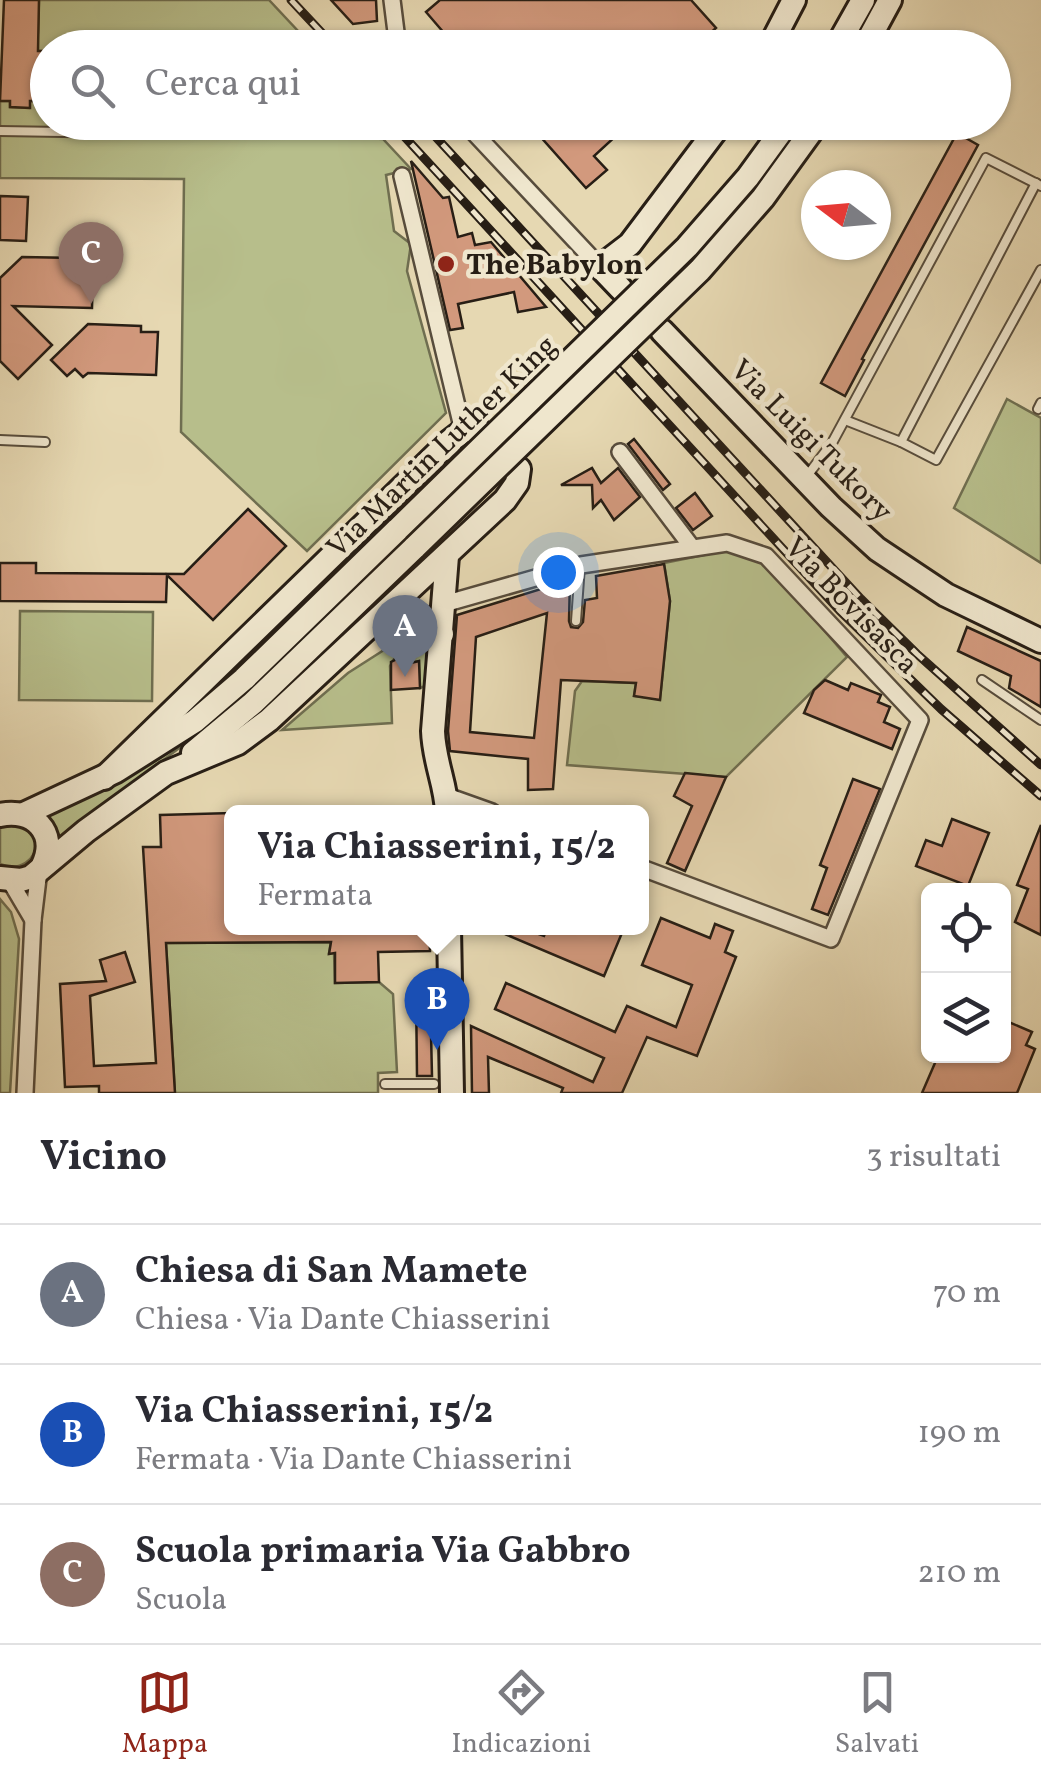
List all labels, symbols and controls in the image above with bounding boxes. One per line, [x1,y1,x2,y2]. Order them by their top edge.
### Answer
search box [30,30,1011,140]
icon: search [65,58,120,113]
text: Cerca qui [145,59,301,112]
north arrow [801,170,891,260]
pin: C [58,222,124,304]
place label: The Babylon [466,245,643,287]
marker: The Babylon [435,253,457,275]
street label: Via Martin Luther King [318,326,567,569]
street label: Via Luigi Tukory [720,351,901,532]
street label: Via Bovisasca [774,528,927,685]
your location [533,547,584,598]
pin: A [372,594,438,677]
popup [224,805,649,935]
text: Via Chiasserini, 15/2 [257,822,616,875]
text: Fermata [257,875,373,919]
map controls [921,883,1011,1063]
button: locate [921,883,1011,973]
pin: B [404,968,470,1050]
button: layers [921,973,1011,1063]
text: Vicino [40,1129,167,1188]
text: 3 risultati [866,1136,1001,1180]
text: Chiesa di San Mamete [135,1246,528,1299]
text: A [61,1272,84,1316]
text: 70 m [933,1272,1001,1316]
text: Chiesa · Via Dante Chiasserini [135,1299,551,1343]
text: Via Chiasserini, 15/2 [135,1386,493,1439]
text: B [62,1412,83,1456]
text: 190 m [917,1412,1001,1456]
text: Fermata · Via Dante Chiasserini [135,1439,572,1483]
text: Scuola primaria Via Gabbro [135,1526,631,1579]
text: C [62,1552,83,1596]
text: 210 m [917,1552,1001,1596]
text: Scuola [135,1579,227,1623]
tab: Mappa [122,1665,208,1764]
tab: Indicazioni [451,1665,591,1764]
tab: Salvati [835,1665,919,1764]

